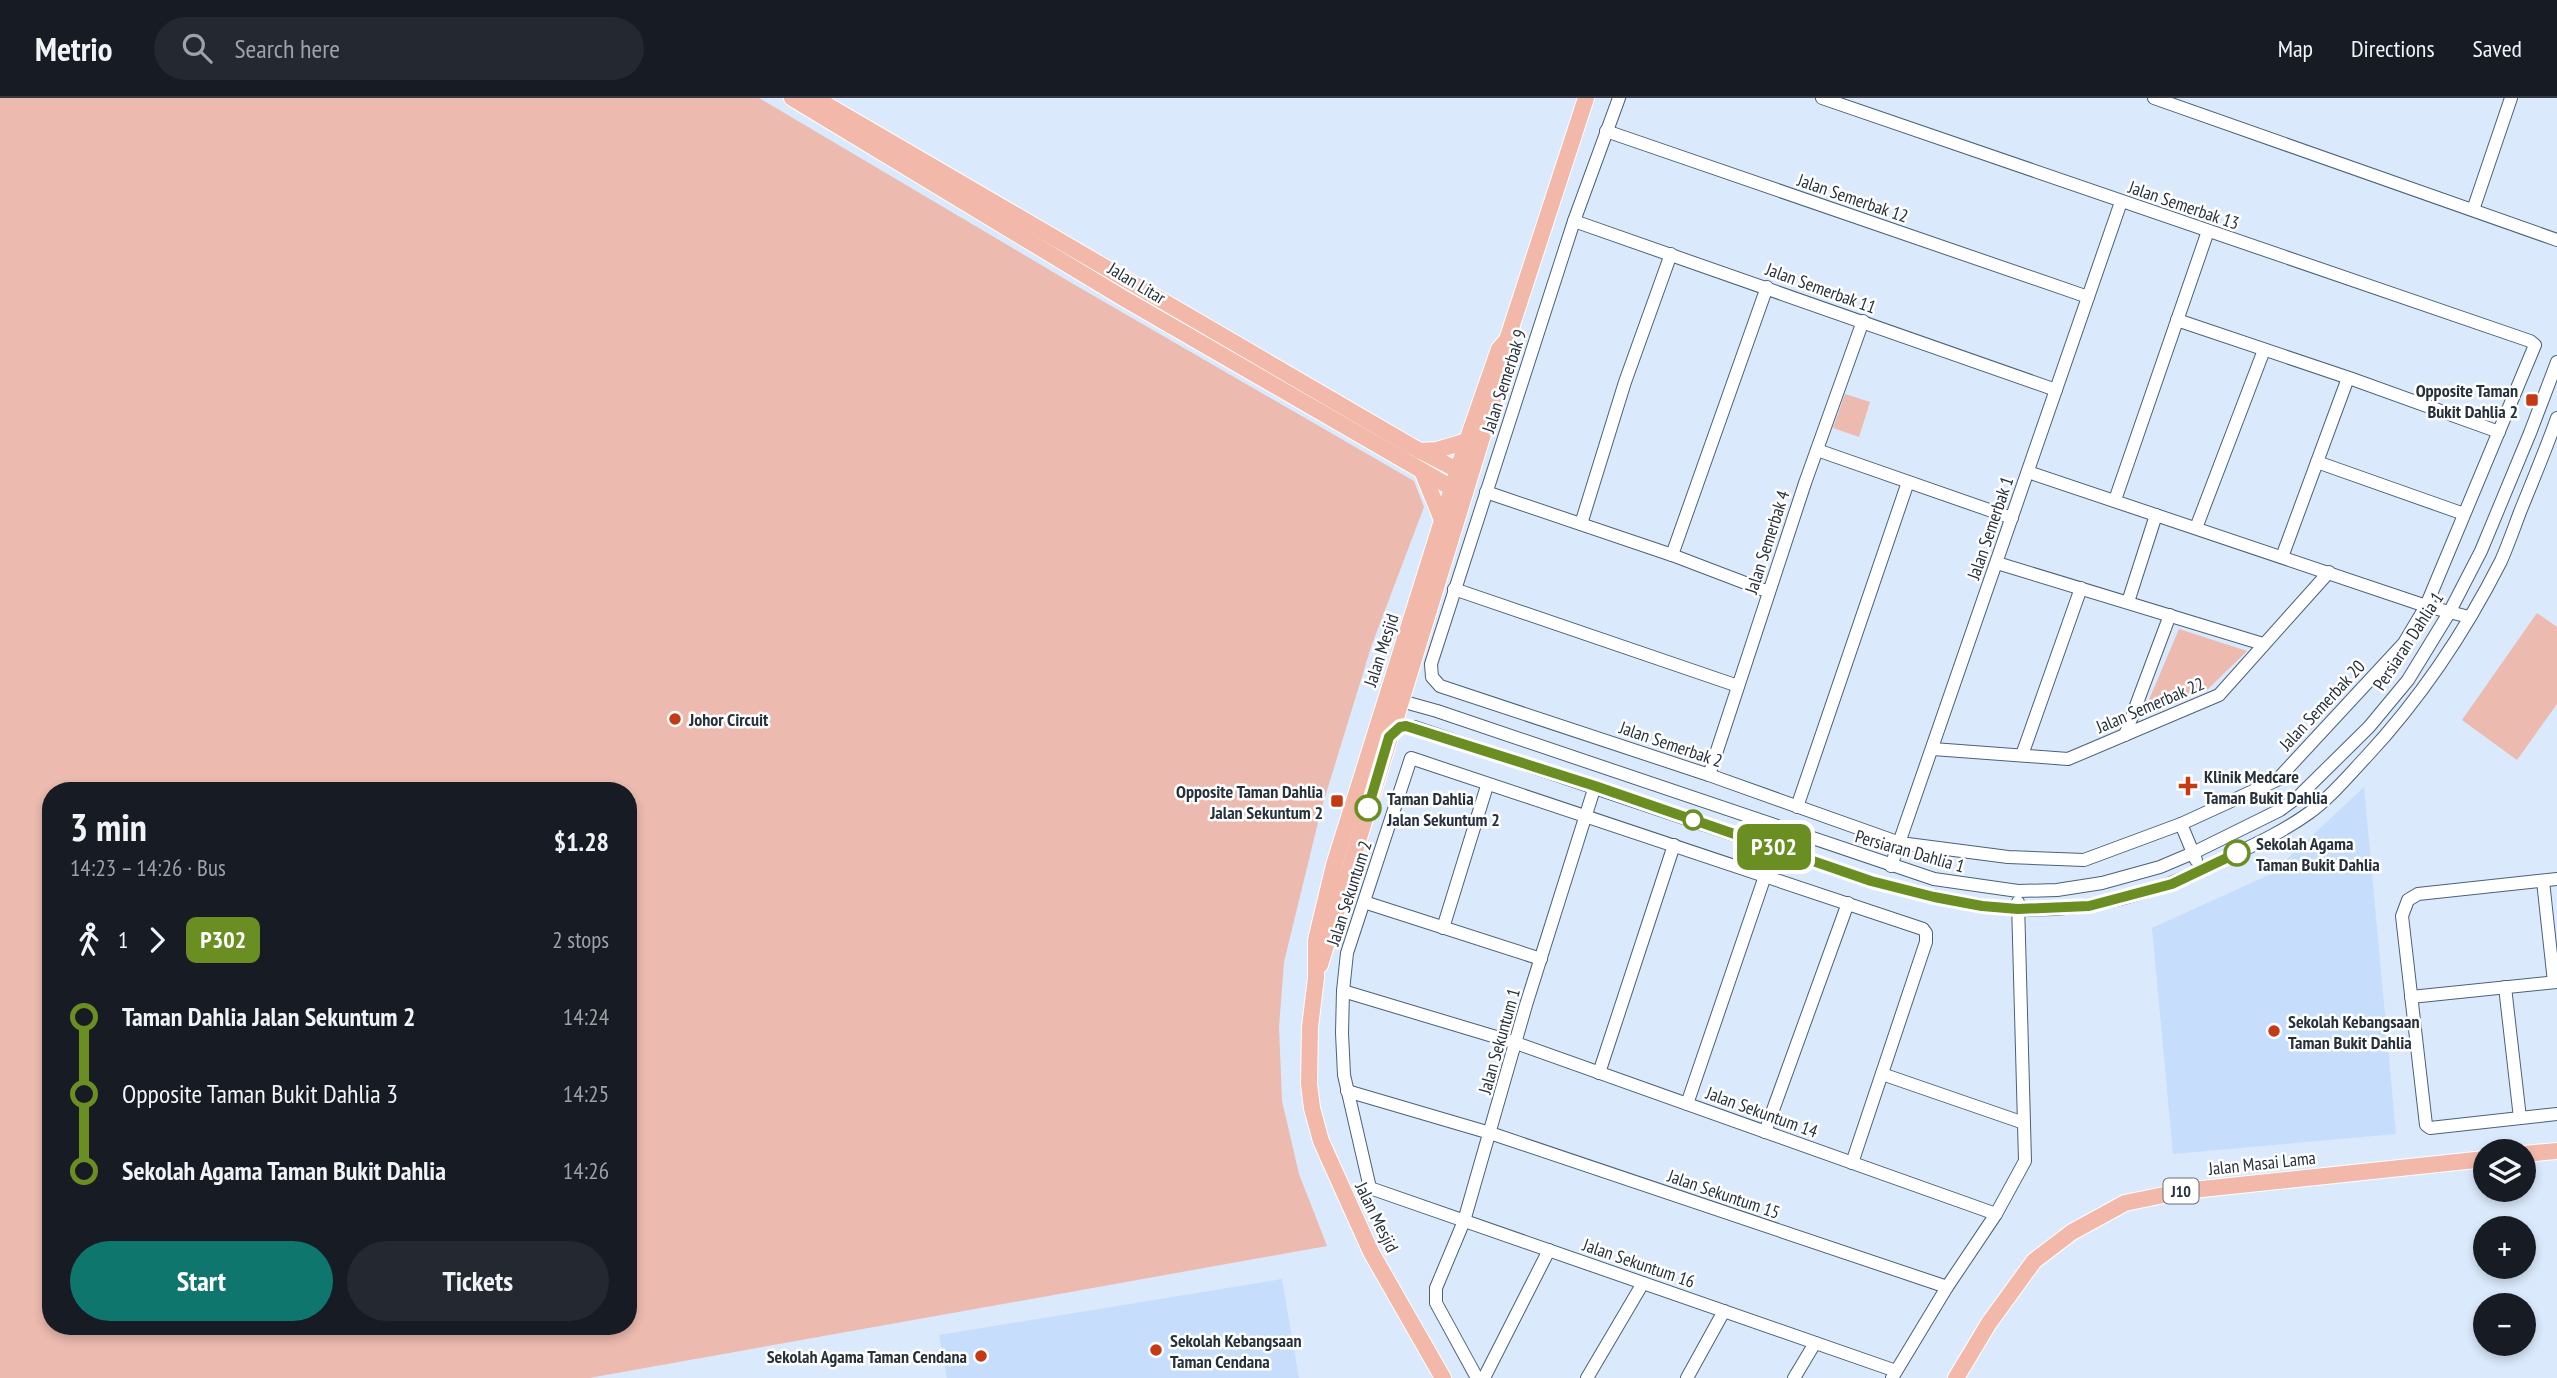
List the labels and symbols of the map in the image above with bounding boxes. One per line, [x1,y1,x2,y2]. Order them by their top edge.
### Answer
street label: Jalan Semerbak 12 [1794,168,1911,228]
street label: Jalan Semerbak 13 [2125,175,2242,235]
street label: Jalan Litar [1103,256,1170,309]
street label: Jalan Semerbak 11 [1762,257,1879,319]
street label: Jalan Semerbak 9 [1476,326,1532,437]
place label: Opposite Taman Bukit Dahlia 2 [2416,379,2518,423]
marker: Opposite Taman Bukit Dahlia 2 [2524,392,2540,408]
street label: Jalan Semerbak 1 [1961,474,2018,583]
street label: Jalan Semerbak 4 [1739,487,1795,598]
street label: Persiaran Dahlia 1 [2368,587,2448,695]
street label: Jalan Mesjid [1358,611,1404,690]
street label: Jalan Semerbak 20 [2274,655,2370,756]
street label: Jalan Semerbak 22 [2091,672,2208,739]
place label: Johor Circuit [688,708,769,731]
marker: Johor Circuit [667,711,683,727]
street label: Jalan Semerbak 2 [1616,715,1725,772]
place label: Klinik Medcare Taman Bukit Dahlia [2204,765,2328,809]
marker: Klinik Medcare Taman Bukit Dahlia [2178,776,2198,796]
place label: Opposite Taman Dahlia Jalan Sekuntum 2 [1176,780,1323,824]
place label: Taman Dahlia Jalan Sekuntum 2 [1386,787,1500,831]
marker: Opposite Taman Dahlia Jalan Sekuntum 2 [1329,793,1345,809]
marker: Taman Dahlia Jalan Sekuntum 2 [1355,795,1381,821]
unlabelled marker [1683,810,1703,830]
line badge: P302 [1725,824,1823,870]
street label: Persiaran Dahlia 1 [1853,824,1967,878]
place label: Sekolah Agama Taman Bukit Dahlia [2256,832,2380,876]
street label: Jalan Sekuntum 2 [1321,838,1377,949]
marker: Sekolah Agama Taman Bukit Dahlia [2224,840,2250,866]
street label: Jalan Sekuntum 1 [1473,985,1525,1097]
place label: Sekolah Kebangsaan Taman Bukit Dahlia [2288,1010,2419,1054]
marker: Sekolah Kebangsaan Taman Bukit Dahlia [2266,1023,2282,1039]
street label: Jalan Sekuntum 14 [1702,1081,1821,1143]
street label: Jalan Masai Lama [2206,1146,2317,1180]
street label: Jalan Sekuntum 15 [1664,1164,1783,1224]
street label: Jalan Mesjid [1350,1177,1404,1256]
road number: J10 [2164,1178,2198,1204]
street label: Jalan Sekuntum 16 [1579,1233,1698,1293]
place label: Sekolah Kebangsaan Taman Cendana [1170,1329,1301,1373]
marker: Sekolah Kebangsaan Taman Cendana [1148,1342,1164,1358]
place label: Sekolah Agama Taman Cendana [767,1345,967,1368]
marker: Sekolah Agama Taman Cendana [973,1348,989,1364]

